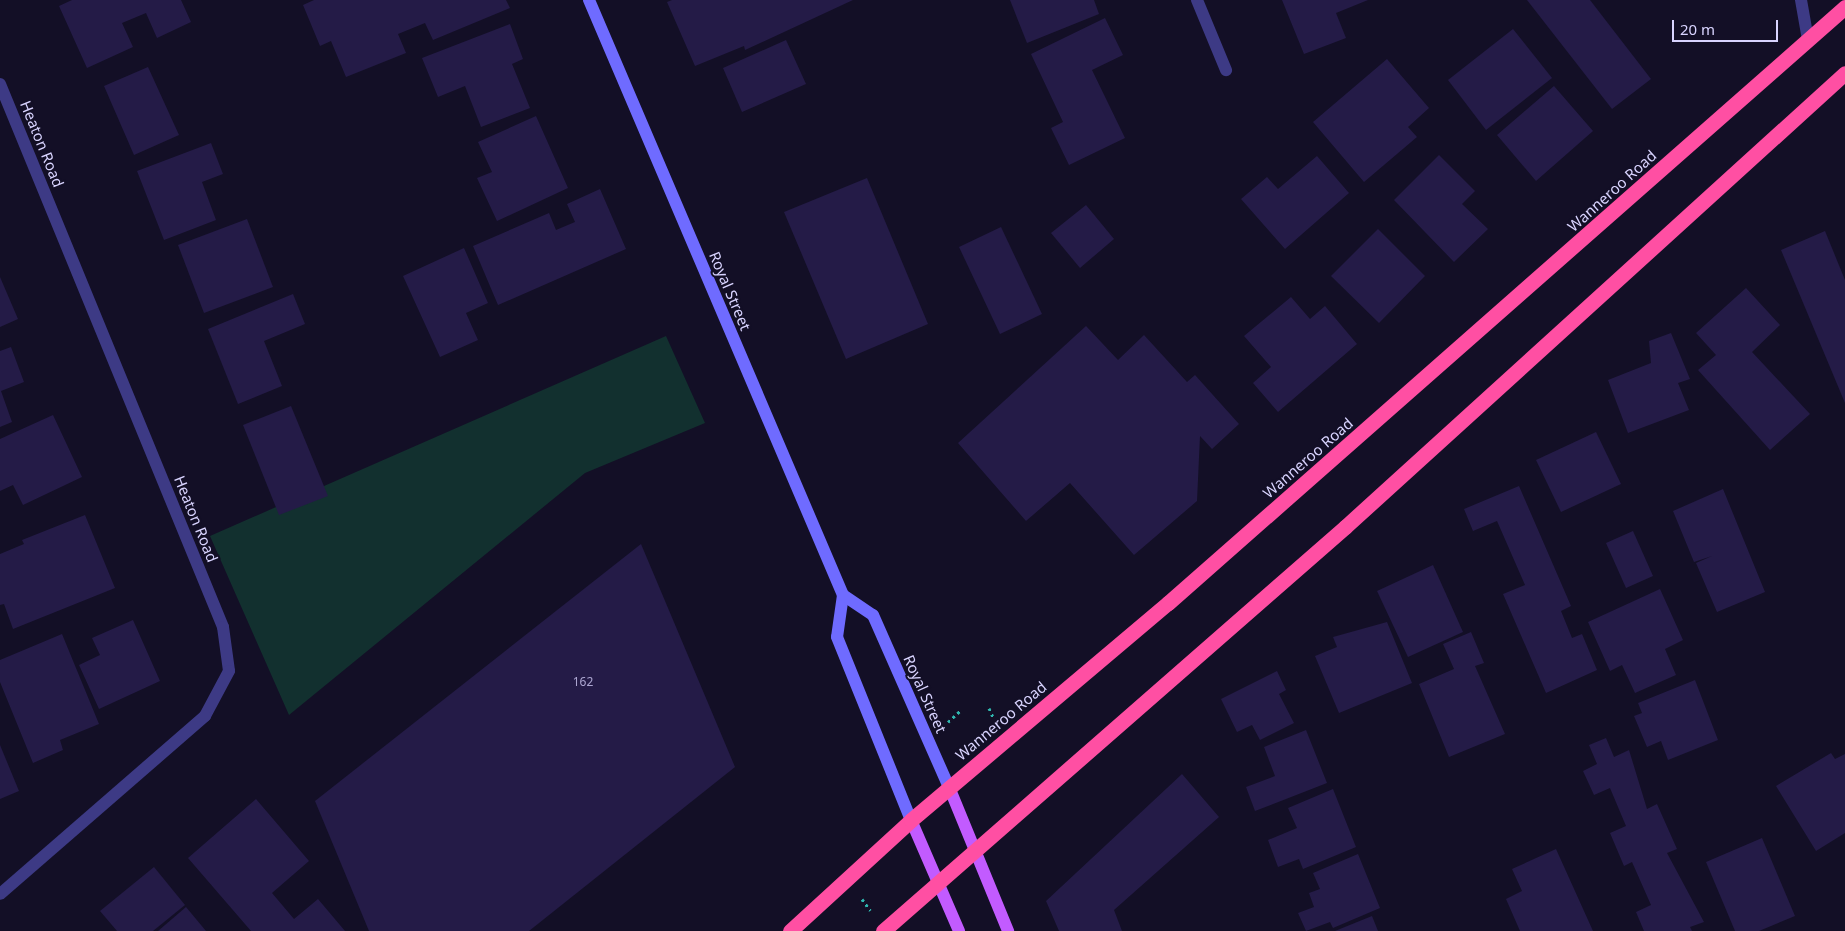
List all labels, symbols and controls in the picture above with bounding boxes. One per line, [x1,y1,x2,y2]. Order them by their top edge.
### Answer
scale bar [1675,10,1781,42]
text: 20 m [1680,19,1715,39]
street label: Heaton Road [16,98,68,190]
street label: Wanneroo Road [1564,146,1660,236]
street label: Royal Street [705,249,755,333]
street label: Wanneroo Road [1259,414,1357,502]
street label: Heaton Road [170,473,222,565]
street label: Royal Street [900,652,950,736]
house number: 162 [573,675,593,689]
street label: Wanneroo Road [952,678,1050,764]

